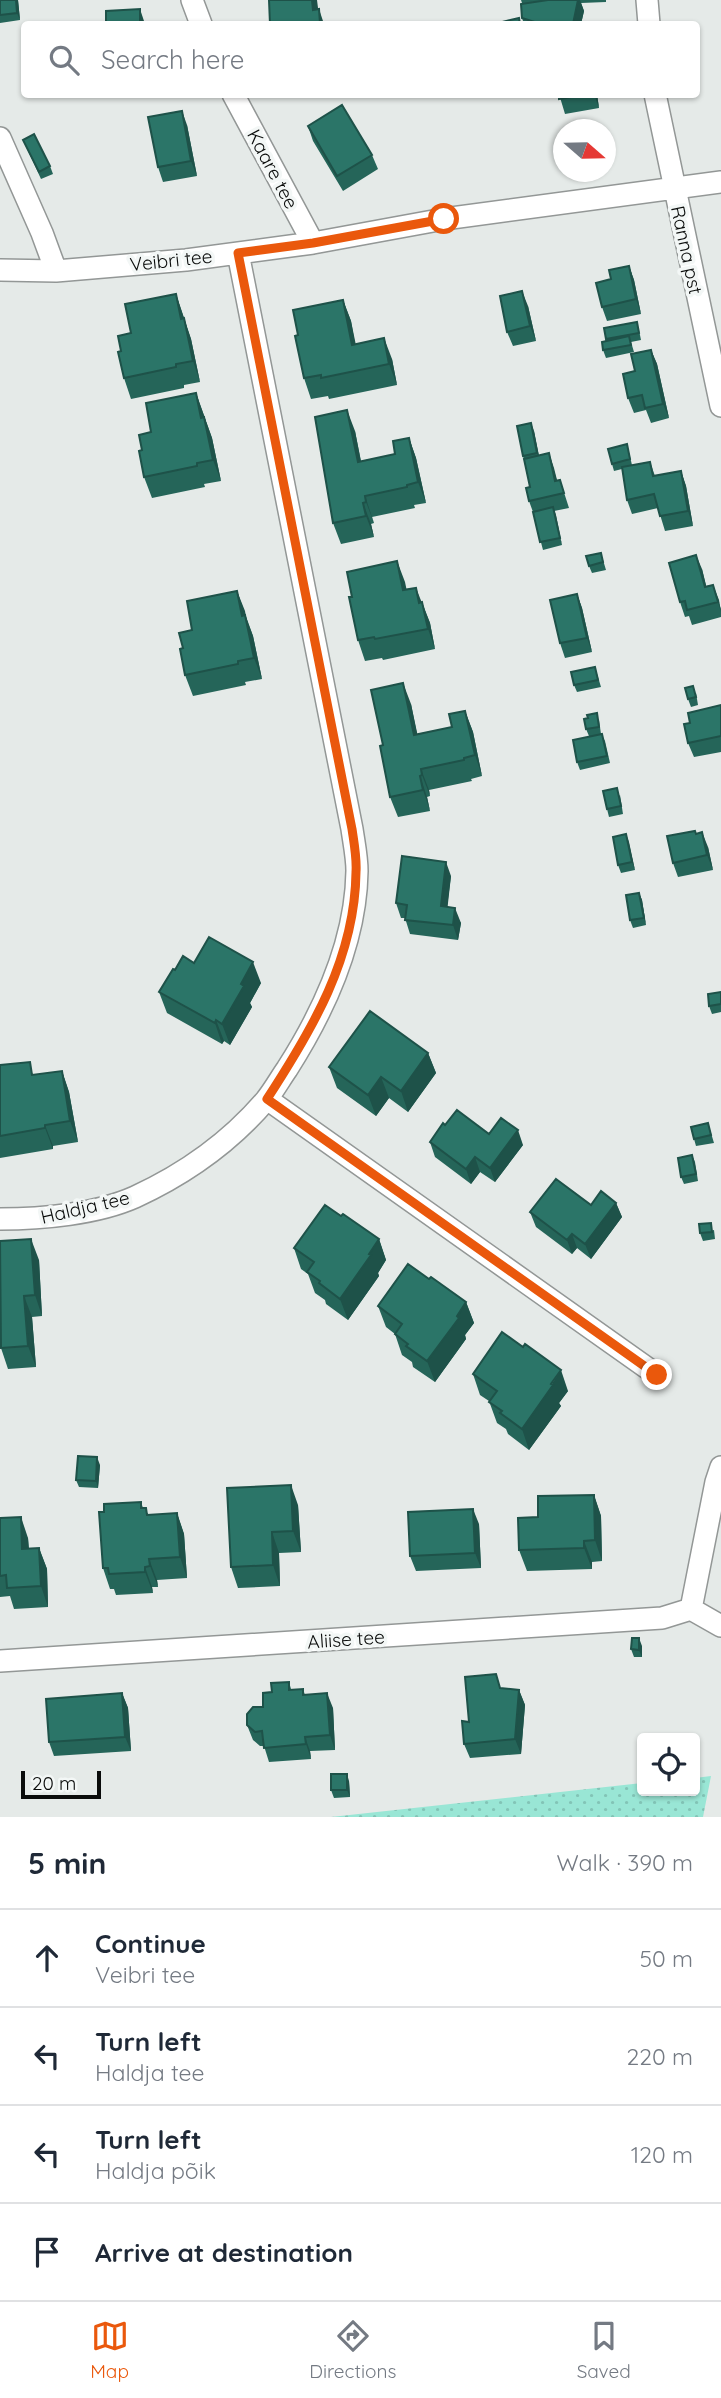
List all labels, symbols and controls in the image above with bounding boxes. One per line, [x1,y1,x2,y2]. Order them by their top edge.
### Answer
search box [21,21,700,98]
icon: search [45,41,83,79]
text: Search here [101,43,245,76]
north arrow [553,119,616,182]
street label: Kaare tee [242,125,304,213]
route start [428,203,459,234]
street label: Ranna pst [666,204,708,296]
street label: Veibri tee [129,244,213,276]
street label: Haldja tee [38,1185,132,1229]
route end [641,1359,672,1390]
street label: Aliise tee [307,1624,385,1654]
map controls [637,1733,700,1796]
button: locate [637,1733,700,1796]
scale bar [21,1768,102,1800]
text: 20 m [32,1771,76,1795]
text: 5 min [28,1844,106,1882]
text: Walk · 390 m [557,1848,693,1877]
text: Continue [95,1927,206,1960]
icon: ahead [28,1939,66,1977]
text: 50 m [640,1944,693,1973]
text: Veibri tee [95,1960,195,1989]
text: Turn left [95,2025,202,2058]
icon: left [28,2037,66,2075]
text: 220 m [627,2042,693,2071]
text: Haldja tee [95,2058,205,2087]
text: Turn left [95,2123,202,2156]
icon: left [28,2135,66,2173]
text: 120 m [631,2140,693,2169]
text: Haldja põik [95,2156,216,2185]
icon: arrive [28,2233,66,2271]
text: Arrive at destination [95,2236,353,2269]
tab: Map [90,2317,129,2383]
tab: Directions [309,2317,396,2383]
tab: Saved [577,2317,631,2383]

